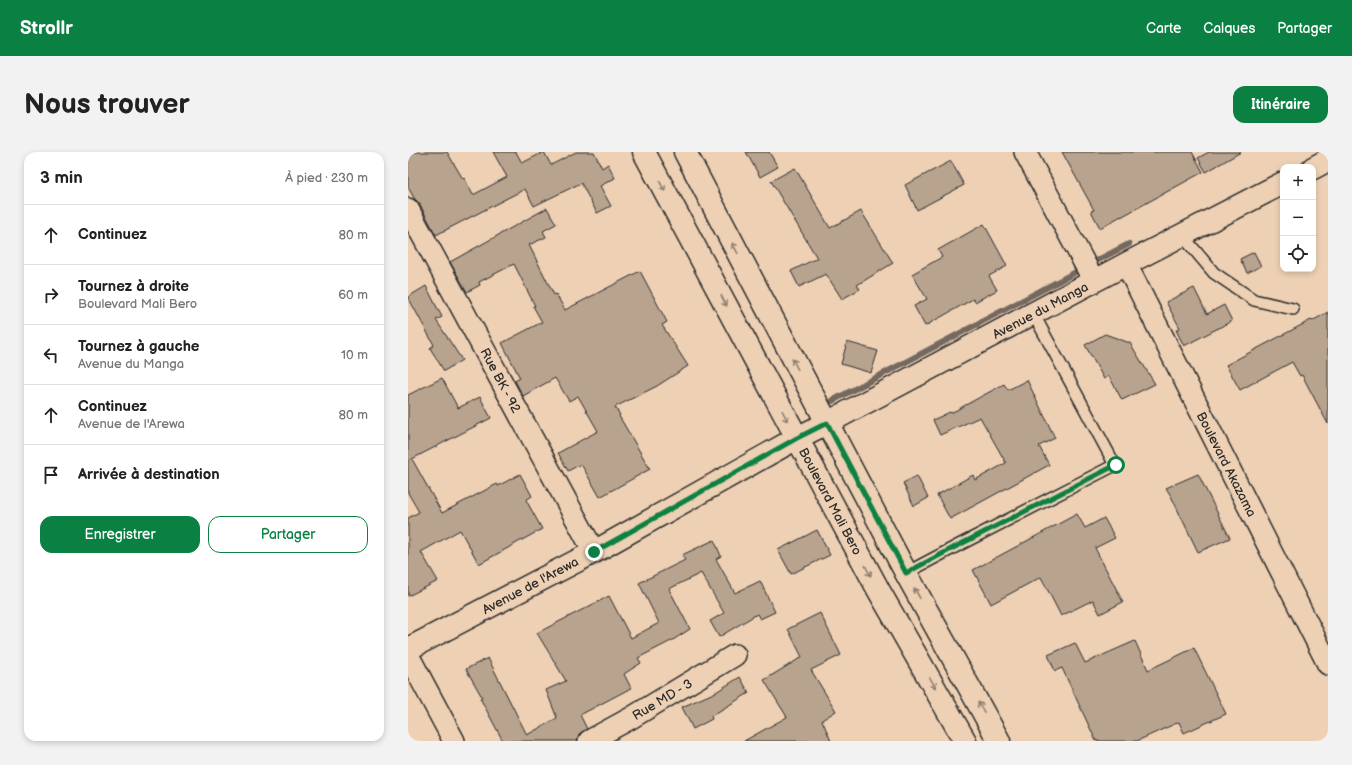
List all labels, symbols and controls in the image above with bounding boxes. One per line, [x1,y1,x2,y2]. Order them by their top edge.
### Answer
text: Strollr [20,17,73,40]
text: Carte [1146,20,1181,37]
text: Calques [1203,20,1255,37]
text: Partager [1277,20,1332,37]
button: Itinéraire [1233,86,1328,123]
text: Nous trouver [24,88,190,121]
map controls [1280,164,1316,272]
button: + [1280,164,1316,200]
text: 3 min [40,168,83,188]
text: À pied · 230 m [285,170,368,186]
one-way arrow [659,180,666,192]
button: − [1280,200,1316,236]
icon: ahead [40,224,62,246]
text: Continuez [78,225,147,244]
text: 80 m [339,227,368,243]
button: locate [1280,236,1316,272]
one-way arrow [731,243,738,255]
text: Tournez à droite [78,277,189,296]
street label: Avenue du Manga [990,279,1091,343]
icon: right [40,284,62,306]
text: 60 m [338,287,368,303]
one-way arrow [720,295,728,307]
text: Boulevard Mali Bero [78,296,197,312]
text: Tournez à gauche [78,337,199,356]
icon: left [40,344,62,366]
street label: Rue BK - 92 [476,345,524,416]
text: 10 m [341,347,368,363]
text: Avenue du Manga [78,356,184,372]
one-way arrow [791,358,799,370]
text: Continuez [78,397,147,416]
icon: ahead [40,404,62,426]
text: 80 m [339,407,368,423]
one-way arrow [782,409,789,421]
street label: Boulevard Akazama [1193,409,1259,520]
text: Avenue de l'Arewa [78,416,185,432]
street label: Boulevard Mali Bero [795,445,865,558]
route start [1107,456,1125,474]
icon: arrive [40,464,62,486]
text: Arrivée à destination [78,465,220,484]
button: Enregistrer [40,516,200,553]
button: Partager [208,516,368,553]
route end [585,543,603,561]
street label: Avenue de l'Arewa [480,554,581,618]
one-way arrow [865,564,873,576]
one-way arrow [913,587,921,599]
street label: Rue MD - 3 [630,676,695,724]
one-way arrow [929,677,937,688]
one-way arrow [976,701,984,713]

